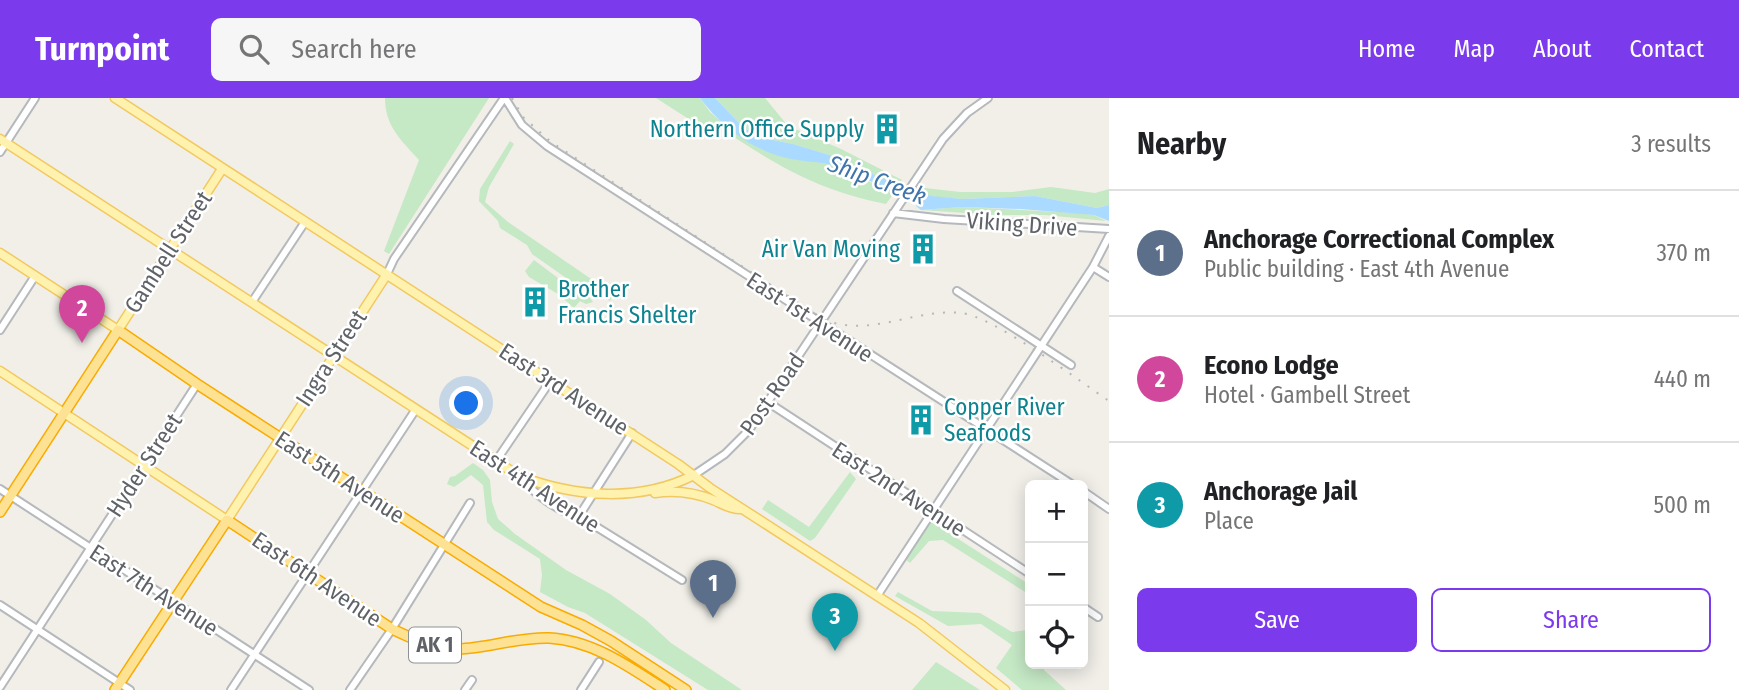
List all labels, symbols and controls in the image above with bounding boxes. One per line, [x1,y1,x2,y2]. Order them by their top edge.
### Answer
search box [211,18,701,81]
text: Turnpoint [35,29,169,69]
icon: search [235,30,273,68]
text: Search here [291,34,417,65]
text: Home [1358,35,1415,63]
text: Map [1453,35,1495,63]
text: About [1533,35,1591,63]
text: Contact [1629,35,1704,63]
building icon: Northern Office Supply [870,112,904,146]
place label: Northern Office Supply [650,115,865,143]
text: Nearby [1137,126,1226,162]
text: 3 results [1631,130,1711,158]
water label: Ship Creek [823,149,930,211]
street label: Gambell Street [118,185,218,318]
street label: Viking Drive [966,206,1078,242]
text: Anchorage Correctional Complex [1204,224,1554,255]
building icon: Air Van Moving [906,232,940,266]
place label: Air Van Moving [762,235,900,263]
text: 1 [1155,239,1165,267]
text: 370 m [1657,239,1711,267]
text: Public building · East 4th Avenue [1204,255,1509,283]
street label: East 1st Avenue [741,266,879,368]
place label: Brother Francis Shelter [558,275,696,329]
pin: 2 [59,285,105,343]
building icon: Brother Francis Shelter [518,285,552,319]
street label: Ingra Street [289,304,373,412]
street label: East 3rd Avenue [494,337,634,441]
street label: Post Road [734,348,810,440]
text: Econo Lodge [1204,350,1339,381]
text: 2 [1155,365,1165,393]
text: 440 m [1654,365,1711,393]
text: Hotel · Gambell Street [1204,381,1410,409]
your location [449,386,483,420]
place label: Copper River Seafoods [944,393,1064,447]
building icon: Copper River Seafoods [904,403,938,437]
street label: Hyder Street [100,408,188,522]
street label: East 5th Avenue [270,425,410,529]
street label: East 4th Avenue [465,434,605,538]
street label: East 2nd Avenue [827,435,971,543]
text: Anchorage Jail [1204,476,1357,507]
map controls [1025,480,1088,669]
button: + [1025,480,1088,543]
text: 3 [1155,491,1165,519]
text: 500 m [1653,491,1711,519]
text: Place [1204,507,1254,535]
street label: East 6th Avenue [247,525,387,633]
street label: East 7th Avenue [84,538,224,642]
button: − [1025,543,1088,606]
pin: 1 [690,560,736,618]
button: Save [1137,588,1417,652]
button: Share [1431,588,1711,652]
pin: 3 [812,593,858,651]
button: locate [1025,606,1088,669]
road number: AK 1 [409,628,461,662]

